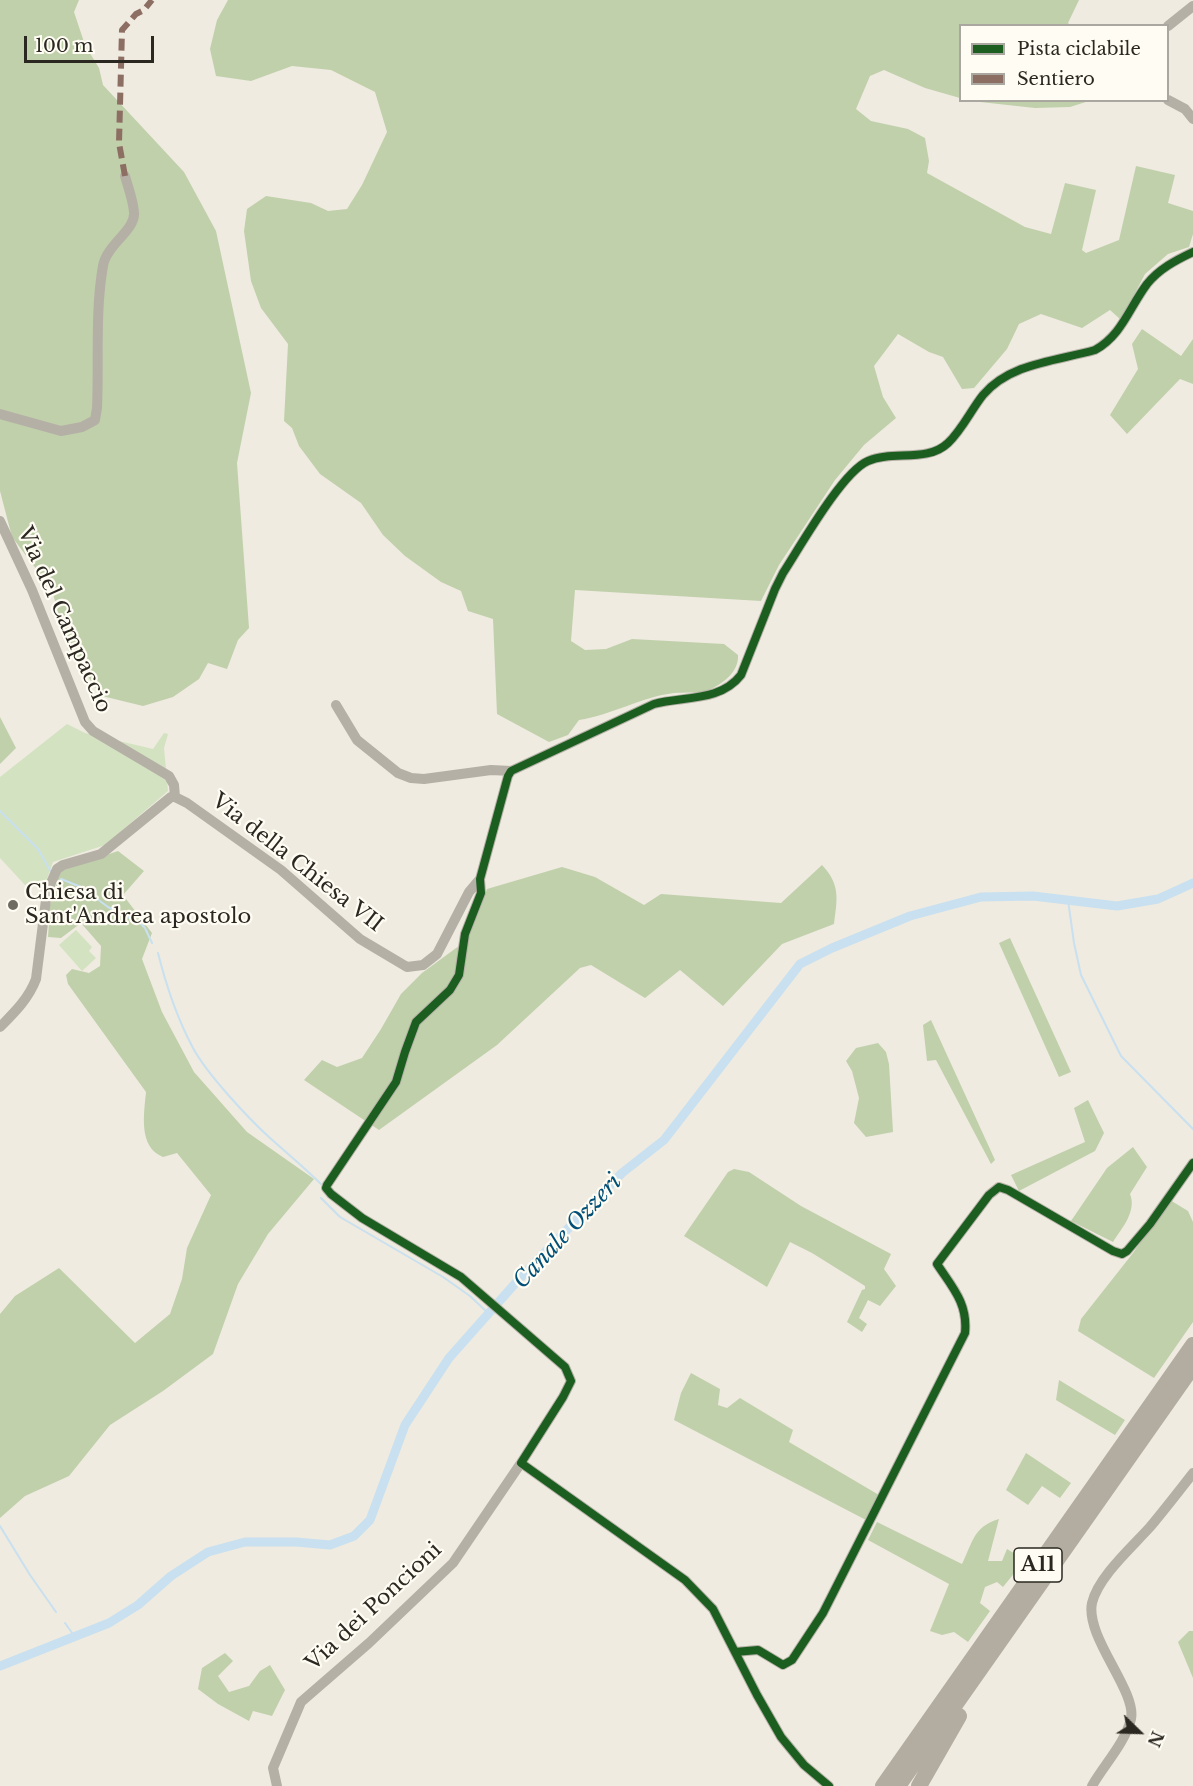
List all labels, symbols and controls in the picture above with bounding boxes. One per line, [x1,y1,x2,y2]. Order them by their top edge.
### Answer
scale bar [27,24,158,62]
legend [959,24,1169,102]
text: 100 m [35,35,93,57]
text: Pista ciclabile [1017,38,1141,60]
text: Sentiero [1017,68,1095,90]
street label: Via del Campaccio [12,523,116,717]
street label: Via della Chiesa VII [206,788,388,938]
place label: Chiesa di Sant'Andrea apostolo [25,880,251,930]
marker: Chiesa di Sant'Andrea apostolo [6,898,20,912]
water label: Canale Ozzeri [508,1169,628,1295]
street label: Via dei Poncioni [301,1538,447,1676]
road number: A11 [1014,1548,1062,1582]
north arrow [1109,1702,1169,1762]
text: N [1143,1728,1168,1750]

